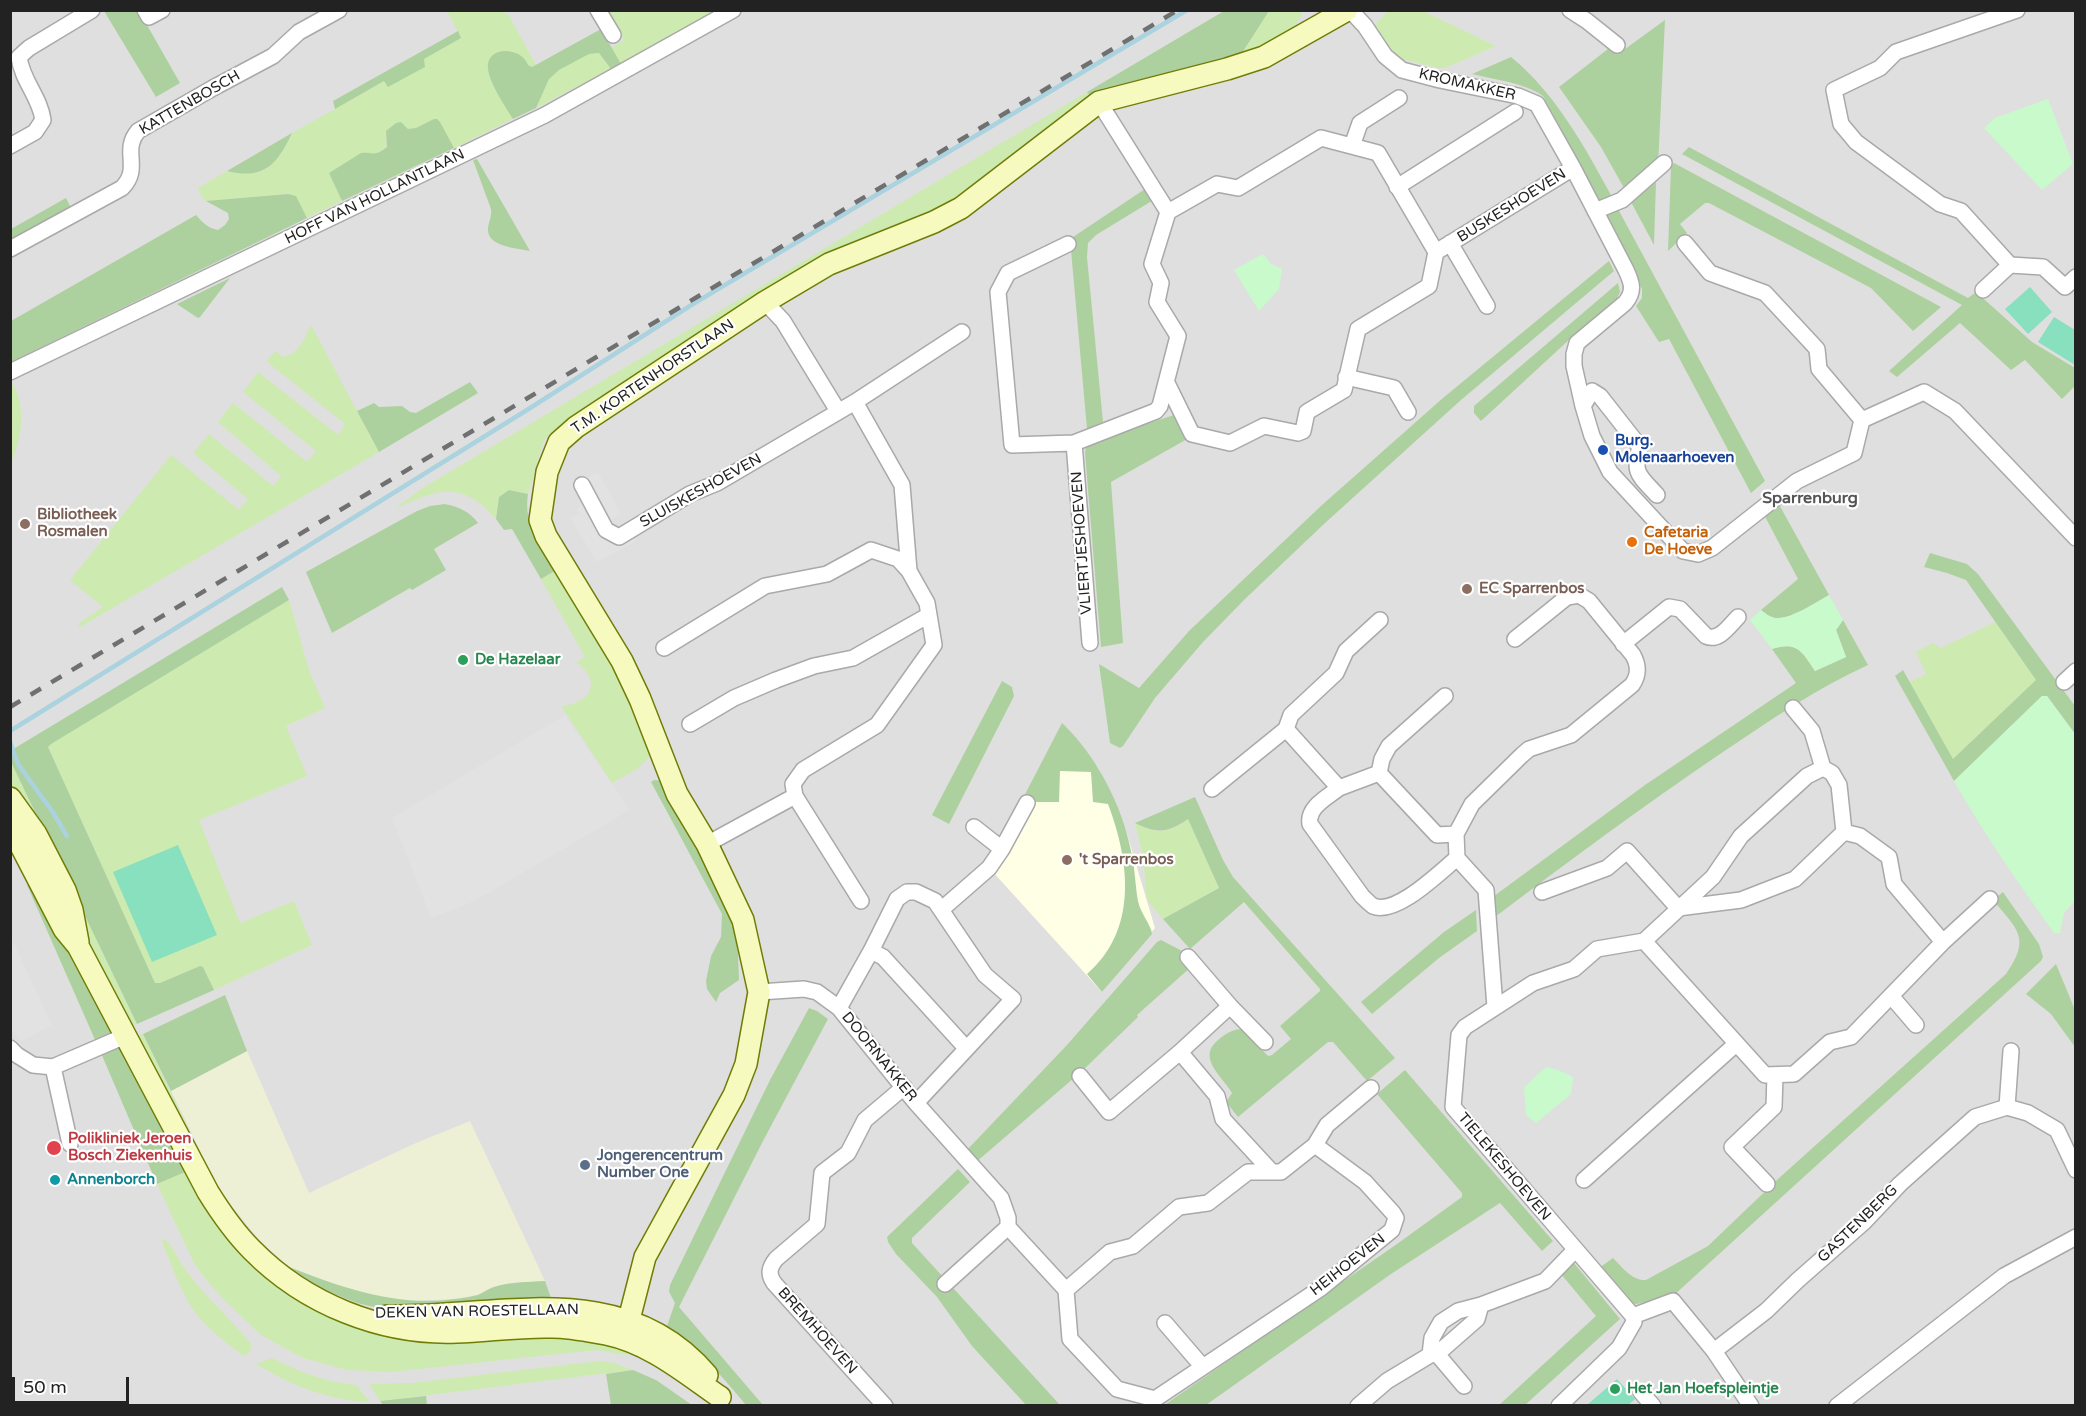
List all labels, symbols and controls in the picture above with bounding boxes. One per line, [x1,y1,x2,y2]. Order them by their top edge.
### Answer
street label: KROMAKKER [1417,65,1517,105]
street label: KATTENBOSCH [136,67,244,139]
street label: HOFF VAN HOLLANTLAAN [282,146,468,248]
street label: BUSKESHOEVEN [1454,165,1570,247]
street label: T.M. KORTENHORSTLAAN [568,316,738,438]
place label: Burg. Molenaarhoeven [1615,432,1735,467]
marker: Burg. Molenaarhoeven [1596,443,1610,457]
street label: SLUISKESHOEVEN [637,450,765,532]
street label: VLIERTJESHOEVEN [1068,471,1096,615]
district label: Sparrenburg [1762,489,1858,509]
place label: Bibliotheek Rosmalen [37,506,117,541]
marker: Bibliotheek Rosmalen [18,517,32,531]
place label: Cafetaria De Hoeve [1644,524,1712,559]
marker: Cafetaria De Hoeve [1625,535,1639,549]
place label: EC Sparrenbos [1479,580,1584,598]
marker: EC Sparrenbos [1460,582,1474,596]
place label: De Hazelaar [475,651,560,669]
marker: De Hazelaar [456,653,470,667]
place label: 't Sparrenbos [1079,851,1174,869]
marker: 't Sparrenbos [1060,853,1074,867]
street label: DOORNAKKER [837,1009,921,1105]
street label: TIELEKESHOEVEN [1454,1109,1554,1225]
place label: Polikliniek Jeroen Bosch Ziekenhuis [68,1130,192,1165]
marker: Polikliniek Jeroen Bosch Ziekenhuis [45,1139,63,1157]
place label: Jongerencentrum Number One [597,1147,723,1182]
marker: Jongerencentrum Number One [578,1158,592,1172]
place label: Annenborch [67,1171,155,1189]
marker: Annenborch [48,1173,62,1187]
street label: GASTENBERG [1814,1181,1902,1267]
street label: HEIHOEVEN [1307,1230,1389,1300]
street label: BREMHOEVEN [773,1284,861,1378]
street label: DEKEN VAN ROESTELLAAN [375,1301,579,1323]
scale bar [15,1365,132,1403]
text: 50 m [23,1376,67,1398]
place label: Het Jan Hoefspleintje [1627,1380,1779,1398]
marker: Het Jan Hoefspleintje [1608,1382,1622,1396]

